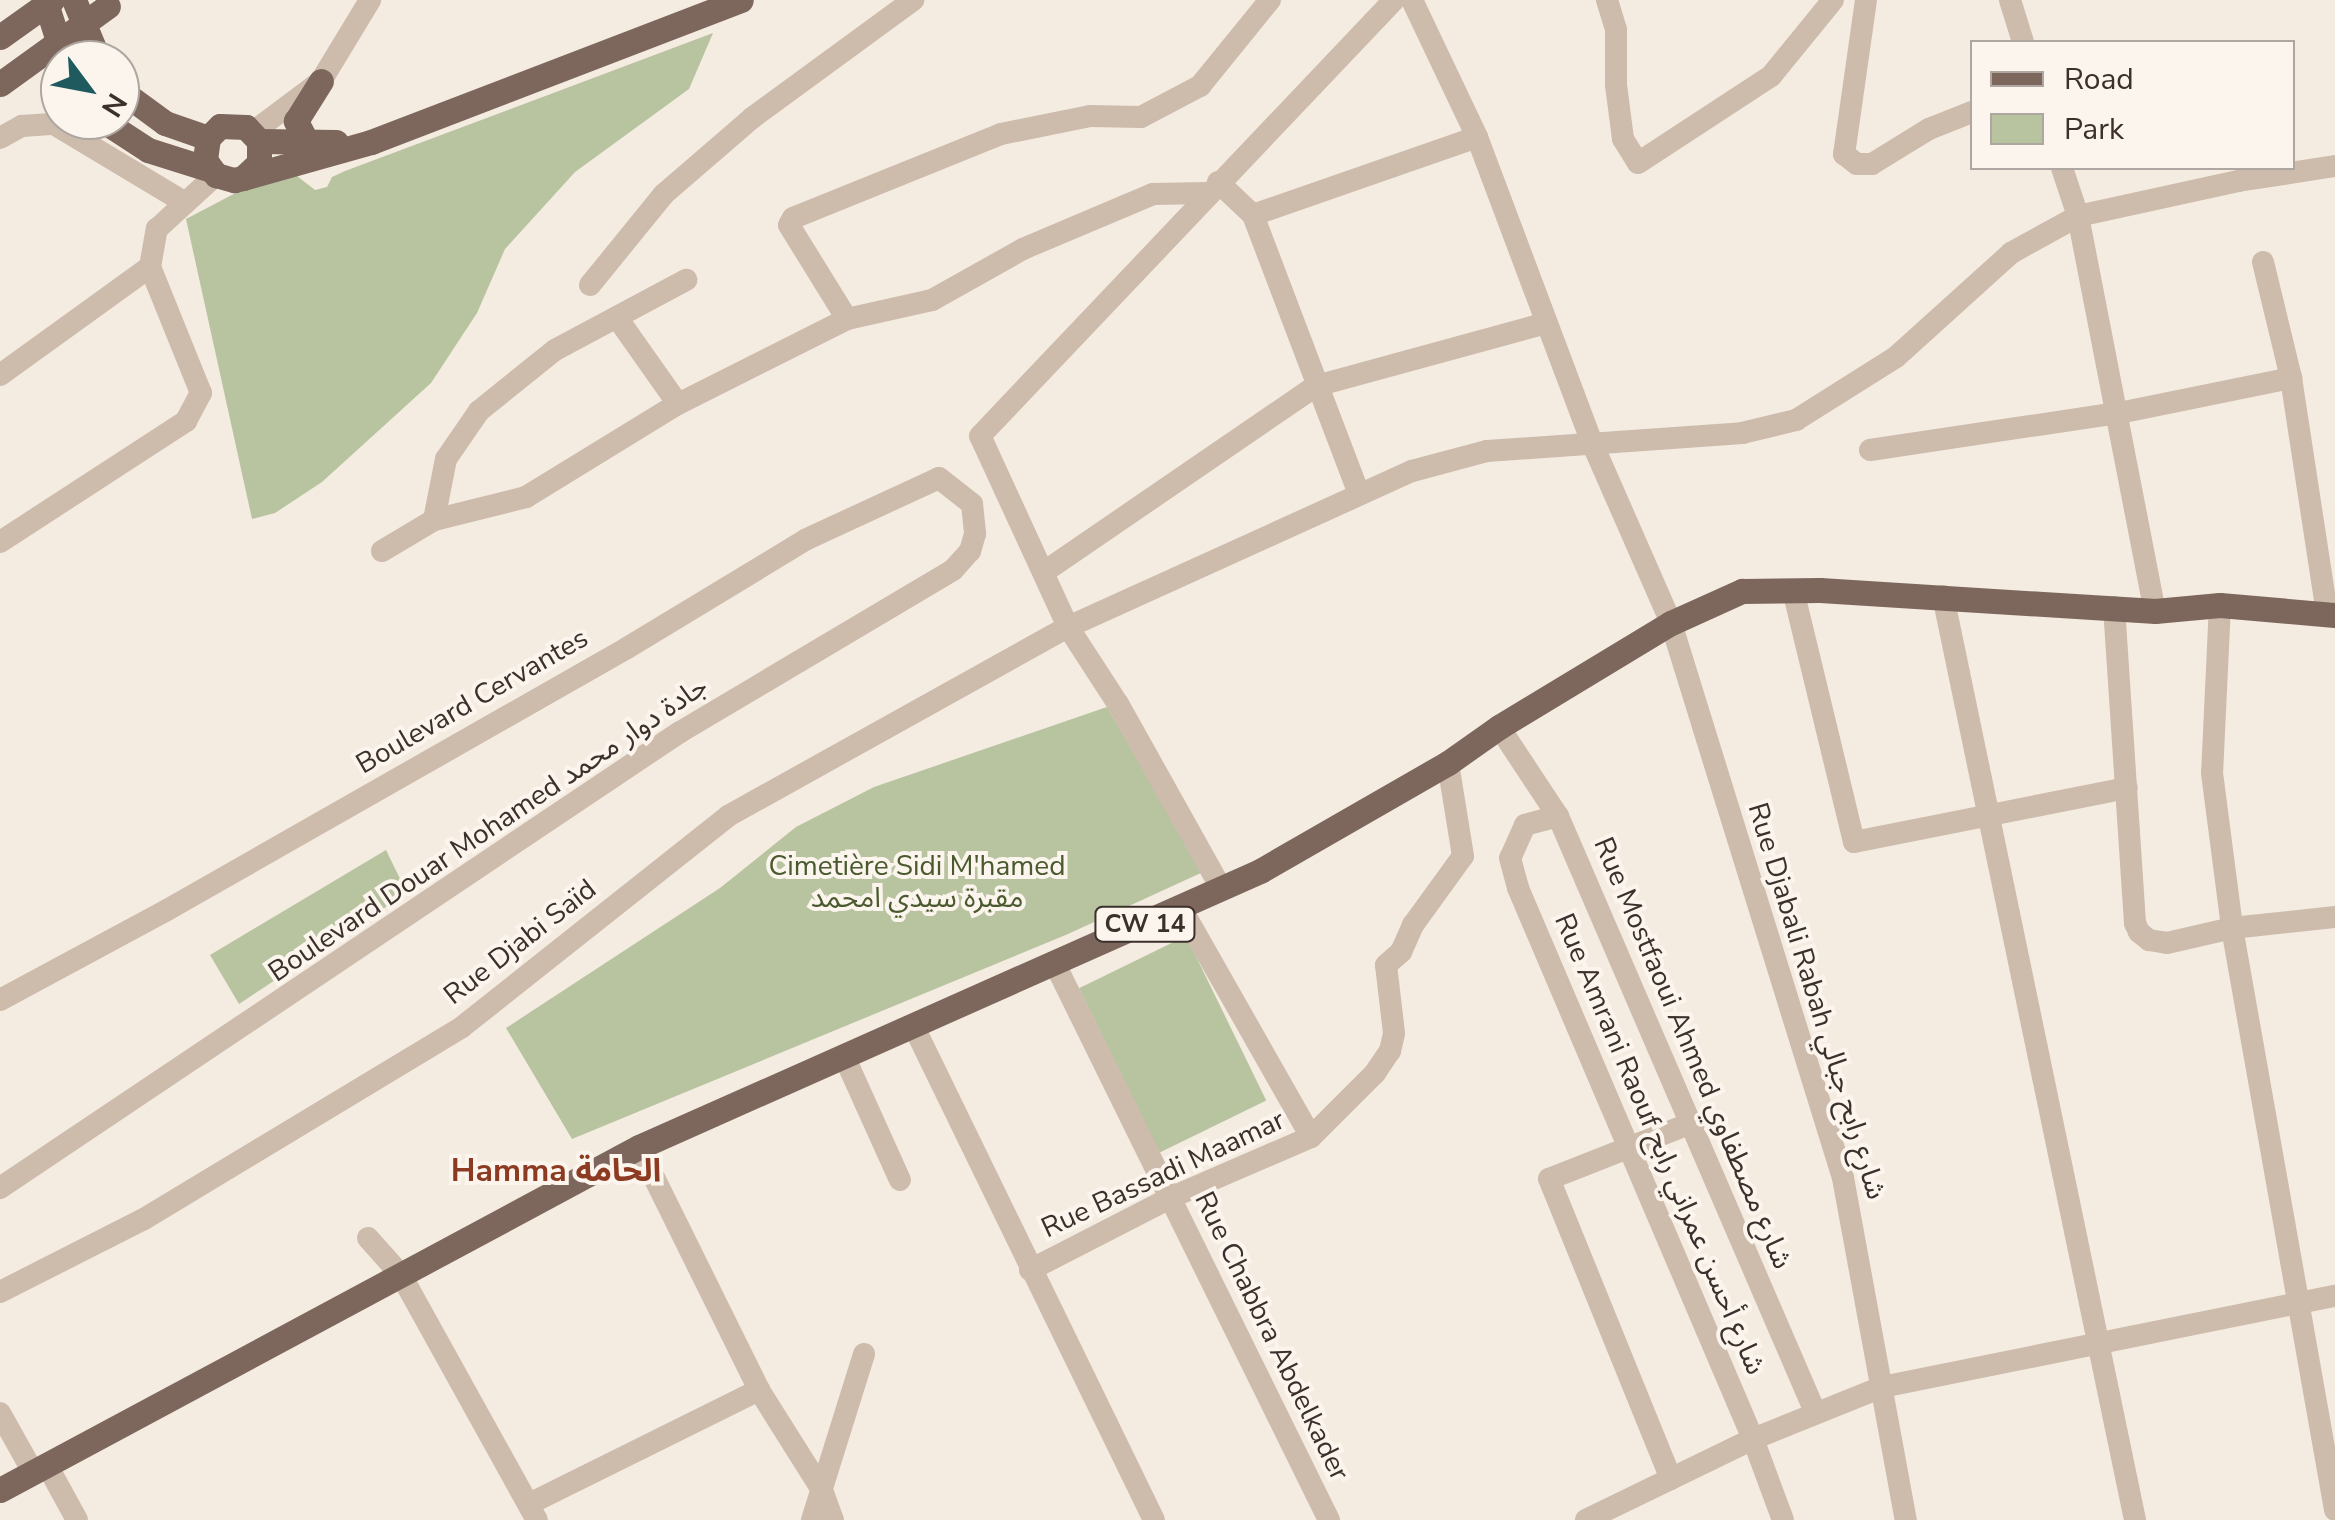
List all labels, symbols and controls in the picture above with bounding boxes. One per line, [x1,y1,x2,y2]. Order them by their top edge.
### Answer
north arrow [40,40,140,140]
legend [1970,40,2295,170]
text: Road [2064,59,2134,100]
text: N [92,86,135,124]
text: Park [2064,109,2124,150]
street label: Boulevard Cervantes [350,621,594,781]
street label: Boulevard Douar Mohamed جادة دوار محمد [262,669,714,989]
street label: Rue Djabali Rabah شارع رابح جبالي [1741,799,1893,1203]
street label: Rue Mostfaoui Ahmed شارع مصطفاوي [1587,832,1799,1274]
park label: Cimetière Sidi M'hamed مقبرة سيدي امحمد [768,849,1066,915]
street label: Rue Djabi Saïd [437,872,603,1012]
road number: CW 14 [1092,904,1198,944]
street label: Rue Amrani Raouf شارع أحسن عمراني رابح [1547,908,1773,1380]
street label: Rue Bassadi Maamar [1036,1103,1290,1245]
district label: Hamma الحامة [451,1152,661,1190]
street label: Rue Chabbra Abdelkader [1187,1186,1357,1486]

